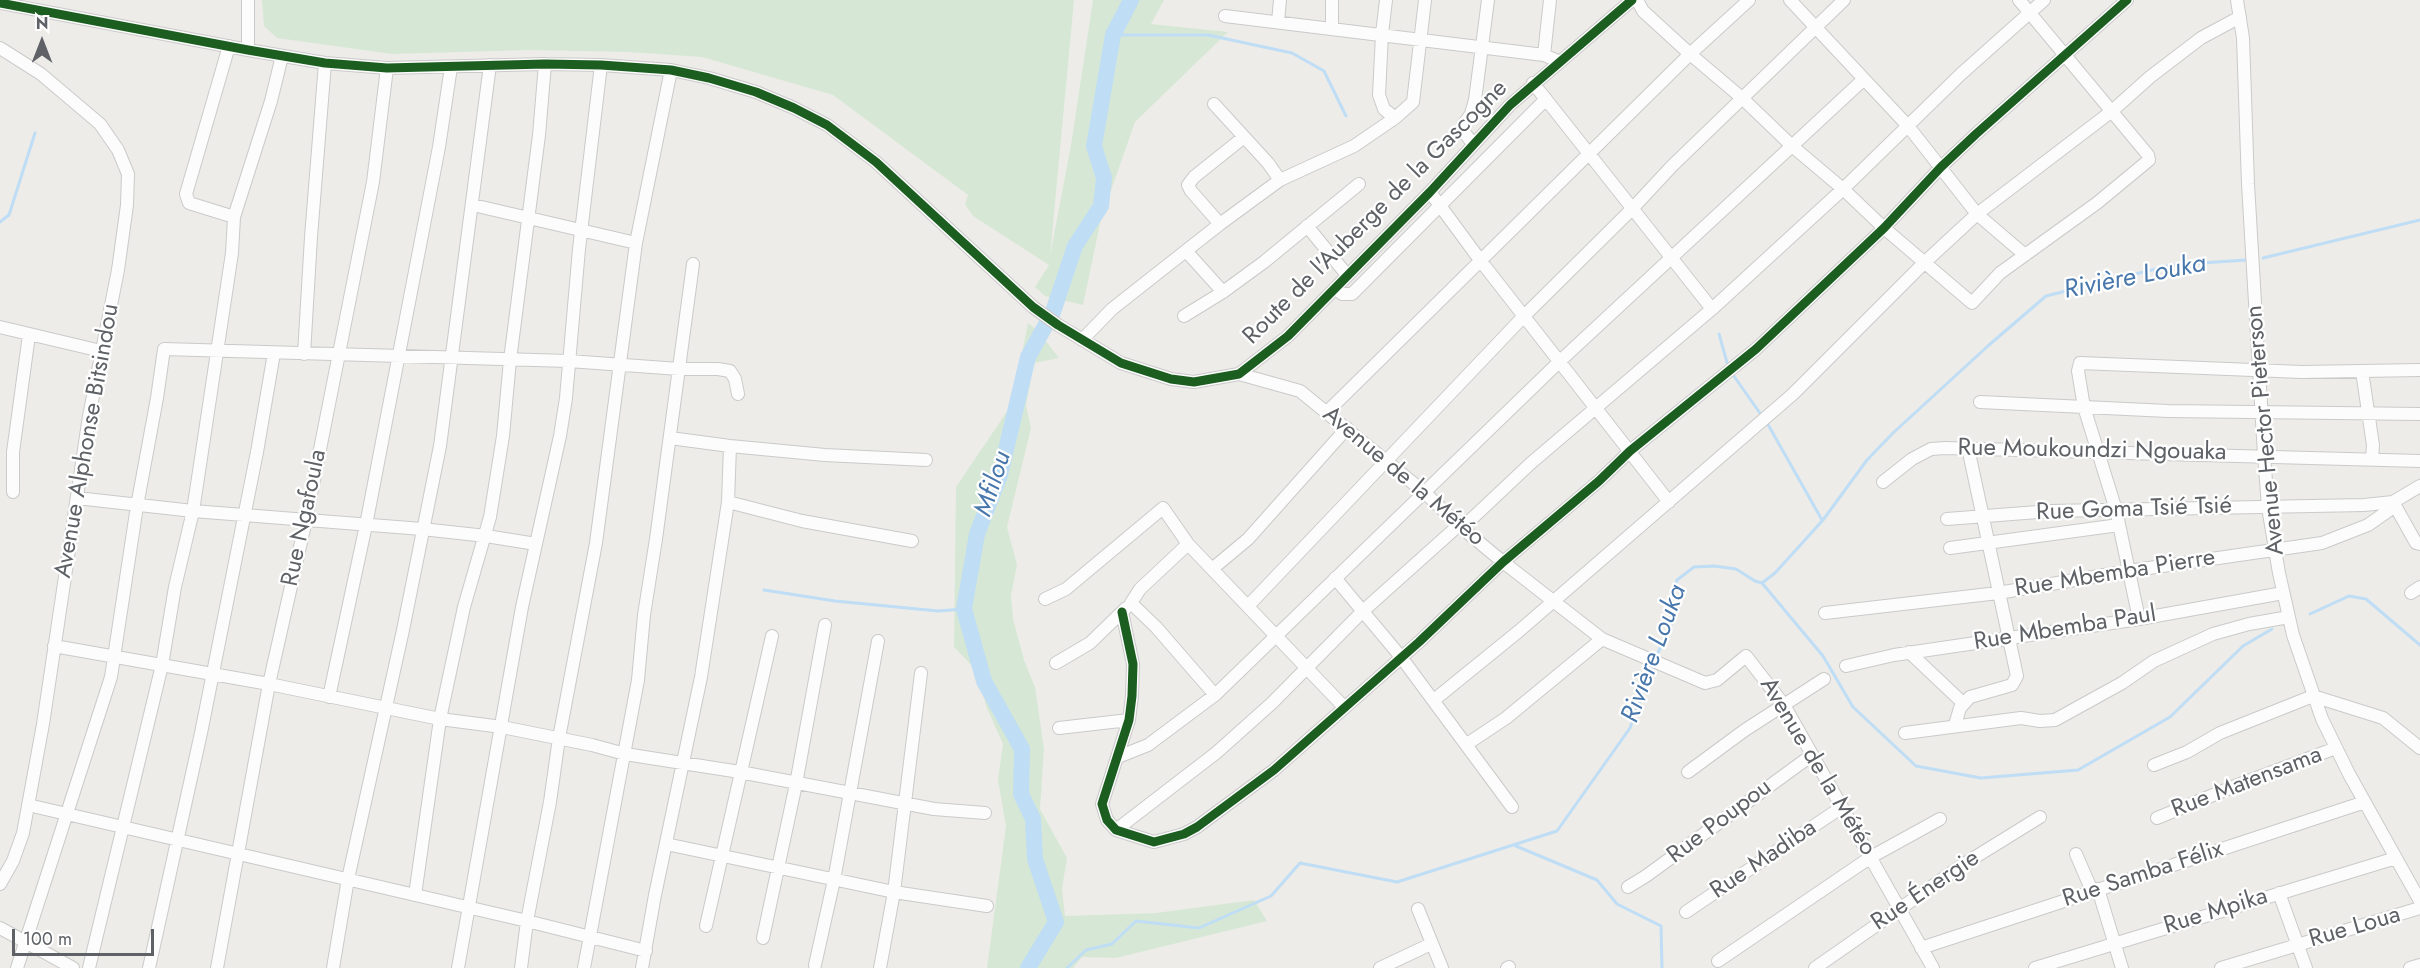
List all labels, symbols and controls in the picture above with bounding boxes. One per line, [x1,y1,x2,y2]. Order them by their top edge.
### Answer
north arrow [12,12,72,72]
text: N [36,12,48,35]
street label: Route de l'Auberge de la Gascogne [1238,75,1514,351]
water label: Rivière Louka [2061,249,2209,307]
street label: Avenue Alphonse Bitsindou [50,302,126,580]
street label: Avenue Hector Pieterson [2241,304,2291,556]
street label: Avenue de la Météo [1316,401,1490,553]
street label: Rue Moukoundzi Ngouaka [1957,434,2227,468]
street label: Rue Ngafoula [276,447,334,589]
water label: Mfilou [969,447,1019,521]
street label: Rue Goma Tsié Tsié [2036,492,2232,528]
street label: Rue Mbemba Pierre [2013,544,2217,604]
water label: Rivière Louka [1616,581,1694,727]
street label: Rue Mbemba Paul [1972,600,2158,658]
street label: Avenue de la Météo [1753,673,1881,861]
street label: Rue Matensama [2168,741,2326,825]
street label: Rue Poupou [1662,773,1778,871]
street label: Rue Madiba [1705,814,1823,906]
street label: Rue Samba Félix [2059,836,2227,914]
street label: Rue Énergie [1867,844,1985,938]
street label: Rue Mpika [2161,883,2271,941]
street label: Rue Loua [2306,901,2404,955]
scale bar [15,917,158,955]
text: 100 m [23,926,72,952]

